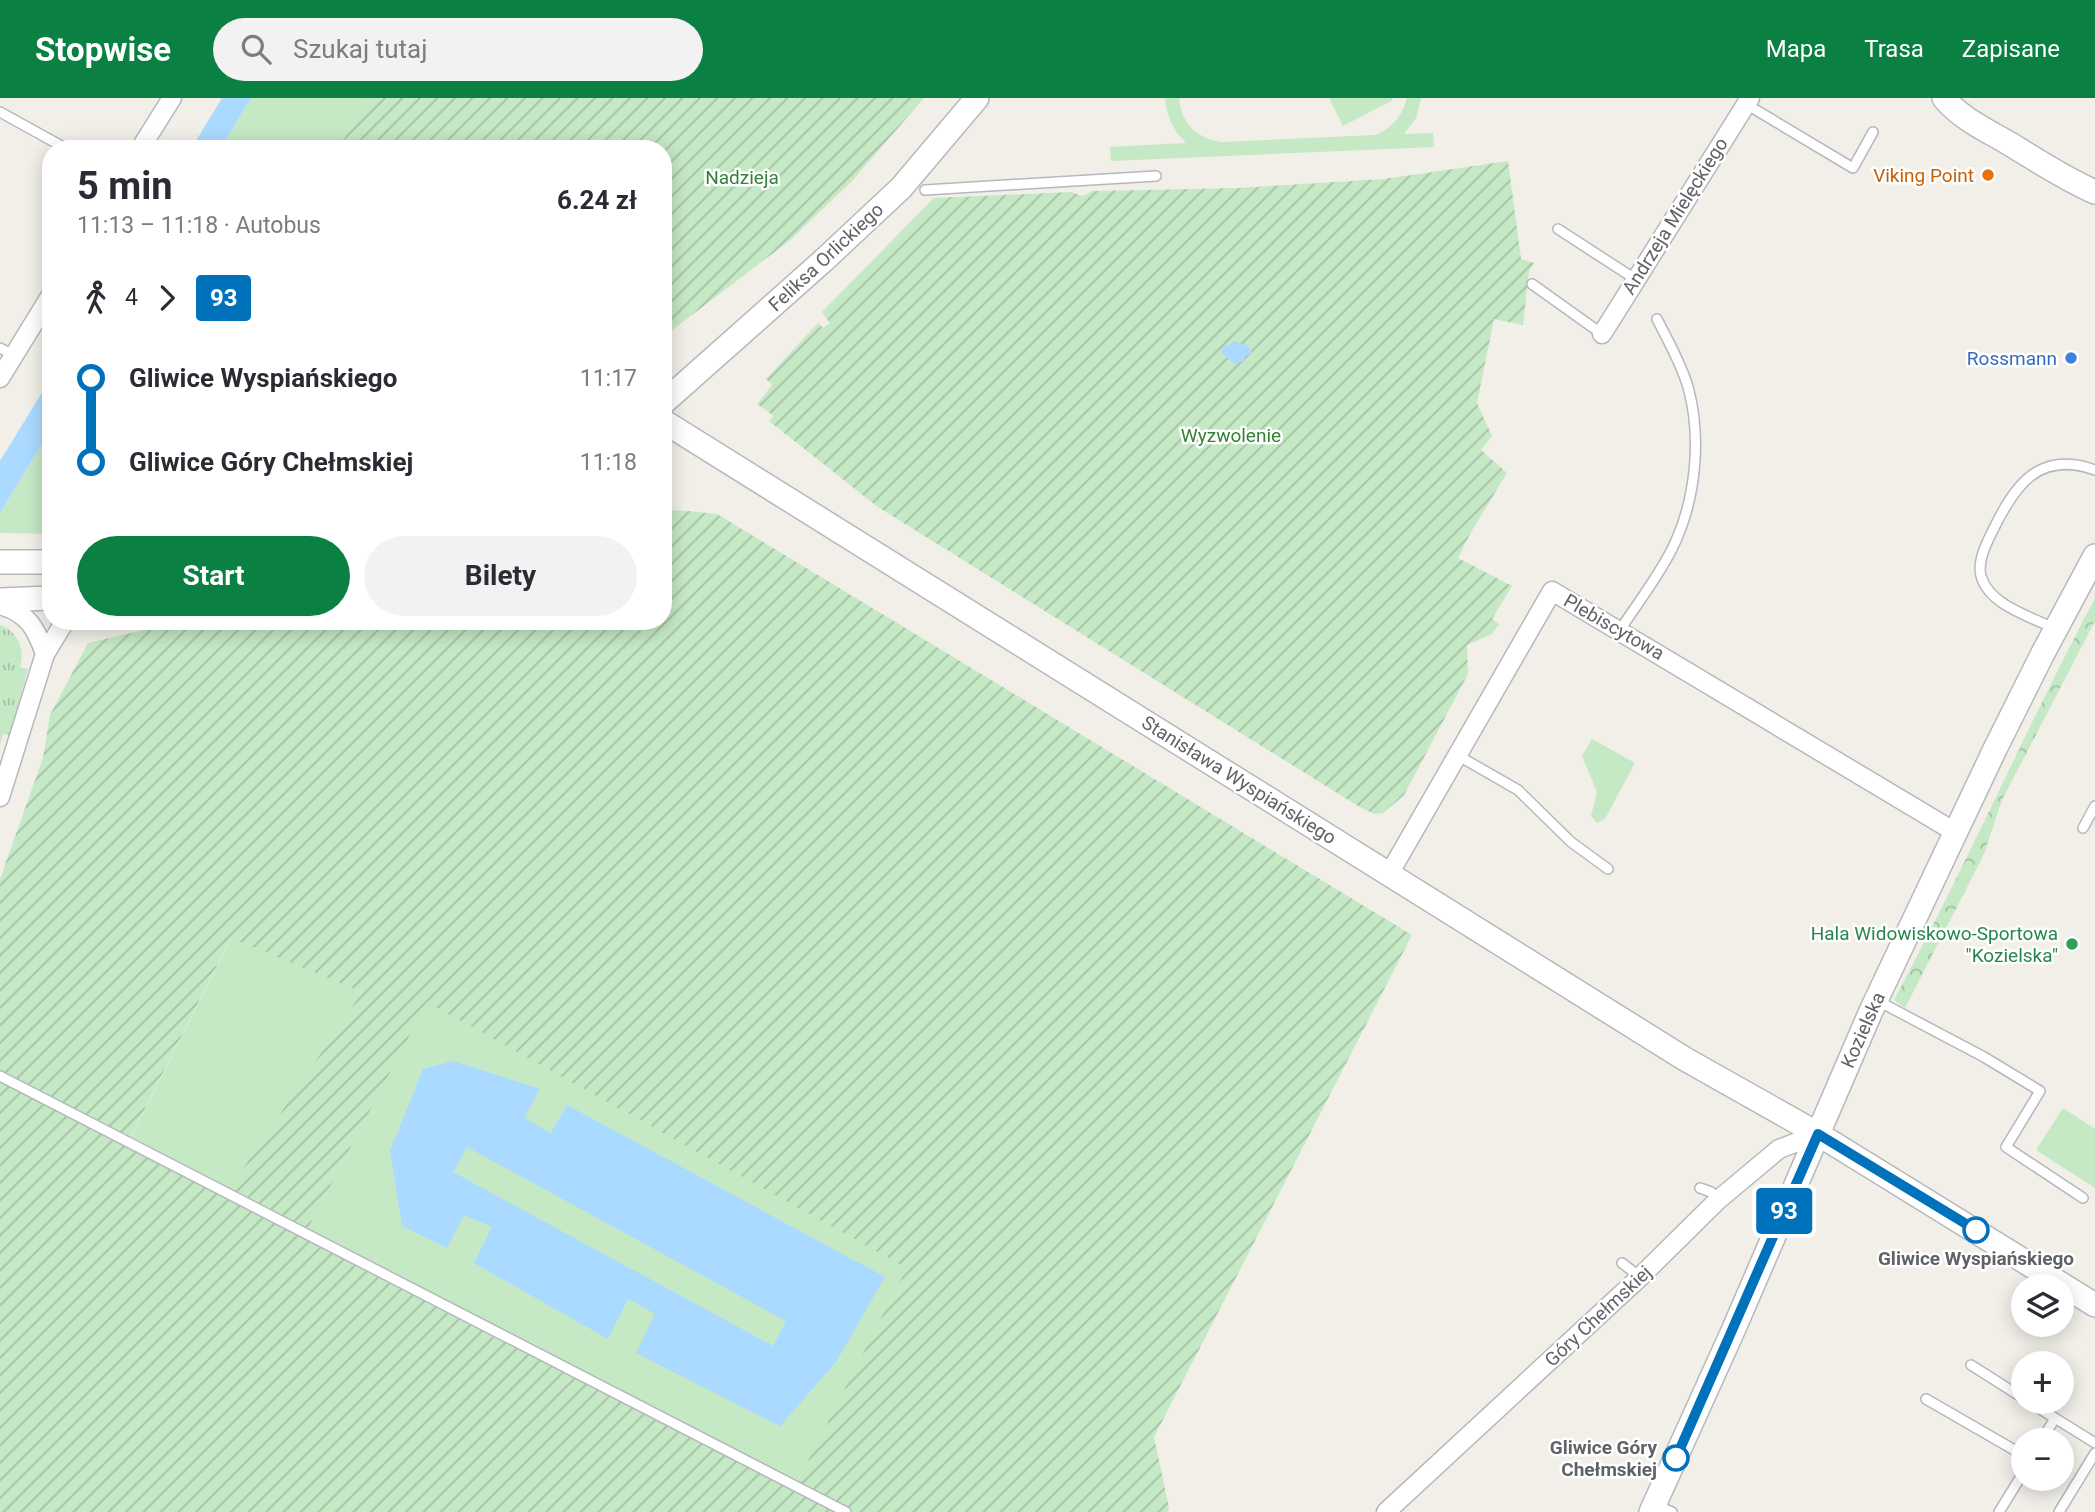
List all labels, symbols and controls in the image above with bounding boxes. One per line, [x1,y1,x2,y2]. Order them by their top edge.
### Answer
search box [213,18,703,81]
text: Stopwise [35,30,171,69]
icon: search [237,30,275,68]
text: Szukaj tutaj [293,34,427,64]
text: Mapa [1766,35,1826,63]
text: Trasa [1864,35,1924,63]
text: Zapisane [1962,35,2060,63]
street label: Andrzeja Mielęckiego [1617,133,1733,299]
text: 5 min [77,164,173,208]
place label: Viking Point [1873,164,1974,187]
park label: Nadzieja [705,166,779,189]
marker: Viking Point [1980,167,1996,183]
text: 6.24 zł [557,185,637,215]
street label: Feliksa Orlickiego [764,198,888,316]
text: 11:13 – 11:18 · Autobus [77,212,321,239]
icon: walk [77,279,115,317]
icon: forward [148,279,186,317]
text: 4 [125,284,138,311]
text: 93 [210,284,237,312]
place label: Rossmann [1967,347,2057,370]
marker: Rossmann [2063,350,2079,366]
text: Gliwice Wyspiańskiego [129,363,397,393]
text: 11:17 [580,365,637,392]
park label: Wyzwolenie [1181,424,1281,447]
text: Gliwice Góry Chełmskiej [129,447,413,477]
text: 11:18 [580,449,637,476]
button: Start [77,536,350,616]
button: Bilety [364,536,637,616]
street label: Plebiscytowa [1560,589,1668,665]
street label: Stanisława Wyspiańskiego [1138,711,1340,849]
place label: Hala Widowiskowo-Sportowa "Kozielska" [1811,922,2058,967]
marker: Hala Widowiskowo-Sportowa "Kozielska" [2064,936,2080,952]
street label: Kozielska [1836,988,1890,1072]
line badge: 93 [1752,1188,1816,1234]
text: 93 [1770,1197,1798,1225]
marker: Gliwice Wyspiańskiego [1963,1217,1989,1243]
place label: Gliwice Wyspiańskiego [1878,1247,2074,1270]
street label: Góry Chełmskiej [1540,1261,1656,1371]
map controls [2011,1274,2074,1491]
button: layers [2011,1274,2074,1337]
button: + [2011,1351,2074,1414]
button: − [2011,1428,2074,1491]
place label: Gliwice Góry Chełmskiej [1550,1436,1657,1481]
marker: Gliwice Góry Chełmskiej [1663,1445,1689,1471]

